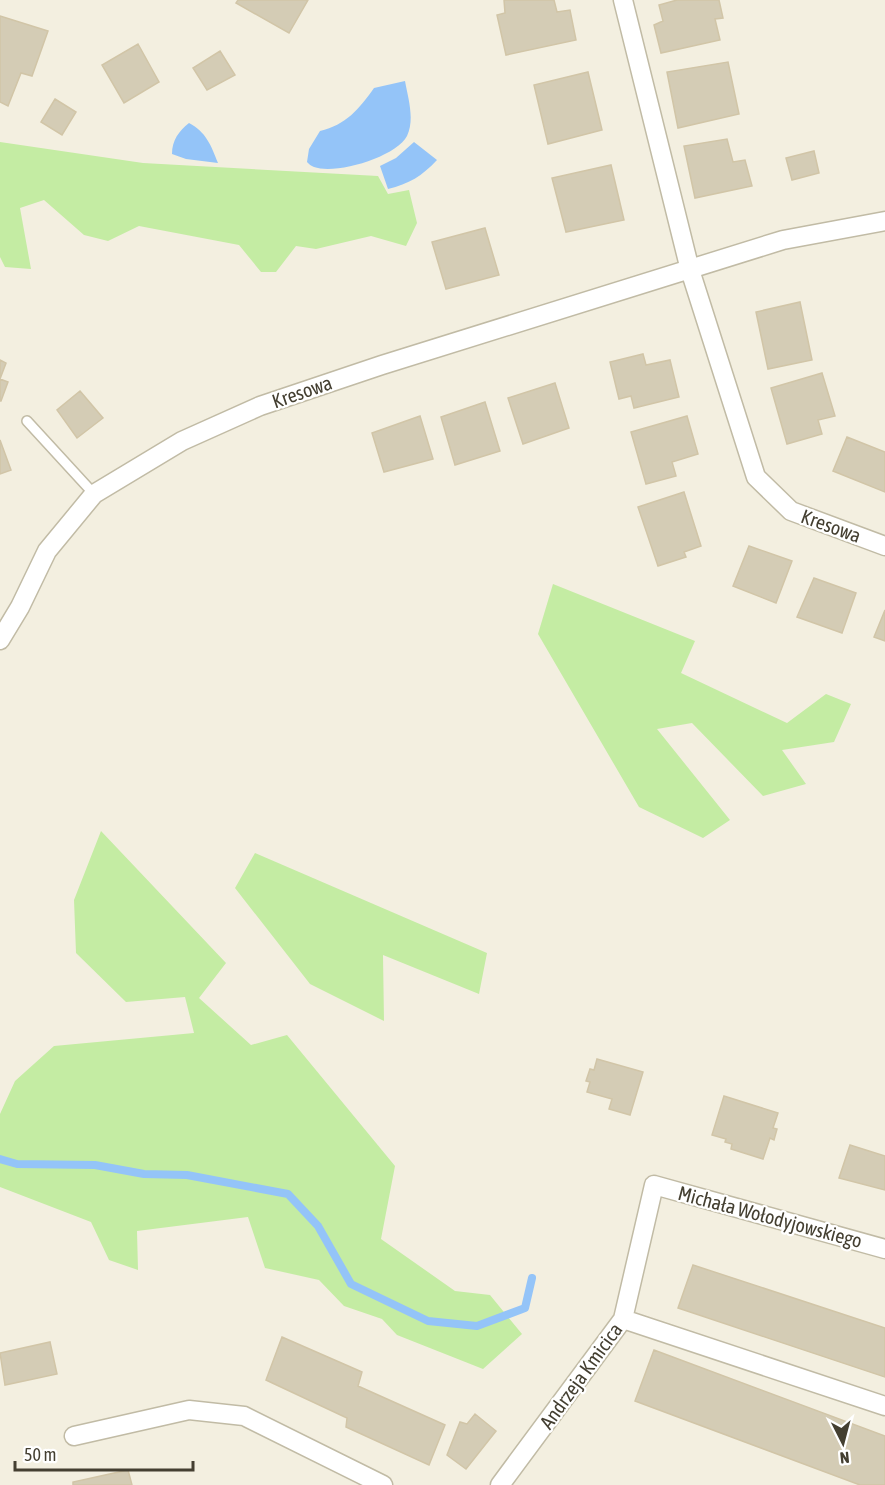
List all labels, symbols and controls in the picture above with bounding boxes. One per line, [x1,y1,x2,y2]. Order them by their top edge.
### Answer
street label: Kresowa [269,371,335,413]
street label: Kresowa [798,504,864,547]
street label: Michała Wołodyjowskiego [676,1181,865,1252]
street label: Andrzeja Kmicica [535,1318,627,1433]
north arrow [813,1413,873,1473]
scale bar [15,1434,194,1472]
text: 50 m [24,1444,56,1465]
text: N [839,1448,850,1467]

